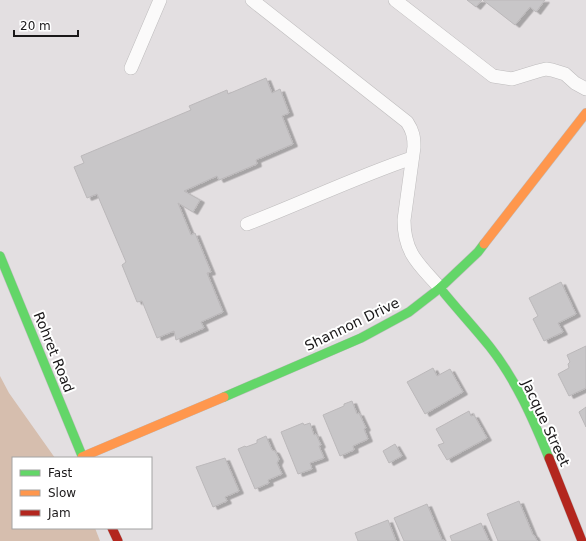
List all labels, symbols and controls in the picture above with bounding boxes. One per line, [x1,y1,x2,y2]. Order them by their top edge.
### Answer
scale bar [14,12,78,38]
text: 20 m [20,19,51,33]
street label: Shannon Drive [302,294,402,354]
street label: Rohret Road [31,309,77,395]
street label: Jacque Street [519,376,573,469]
legend [12,457,152,529]
text: Fast [48,466,72,480]
text: Slow [48,486,76,500]
text: Jam [47,506,71,520]

